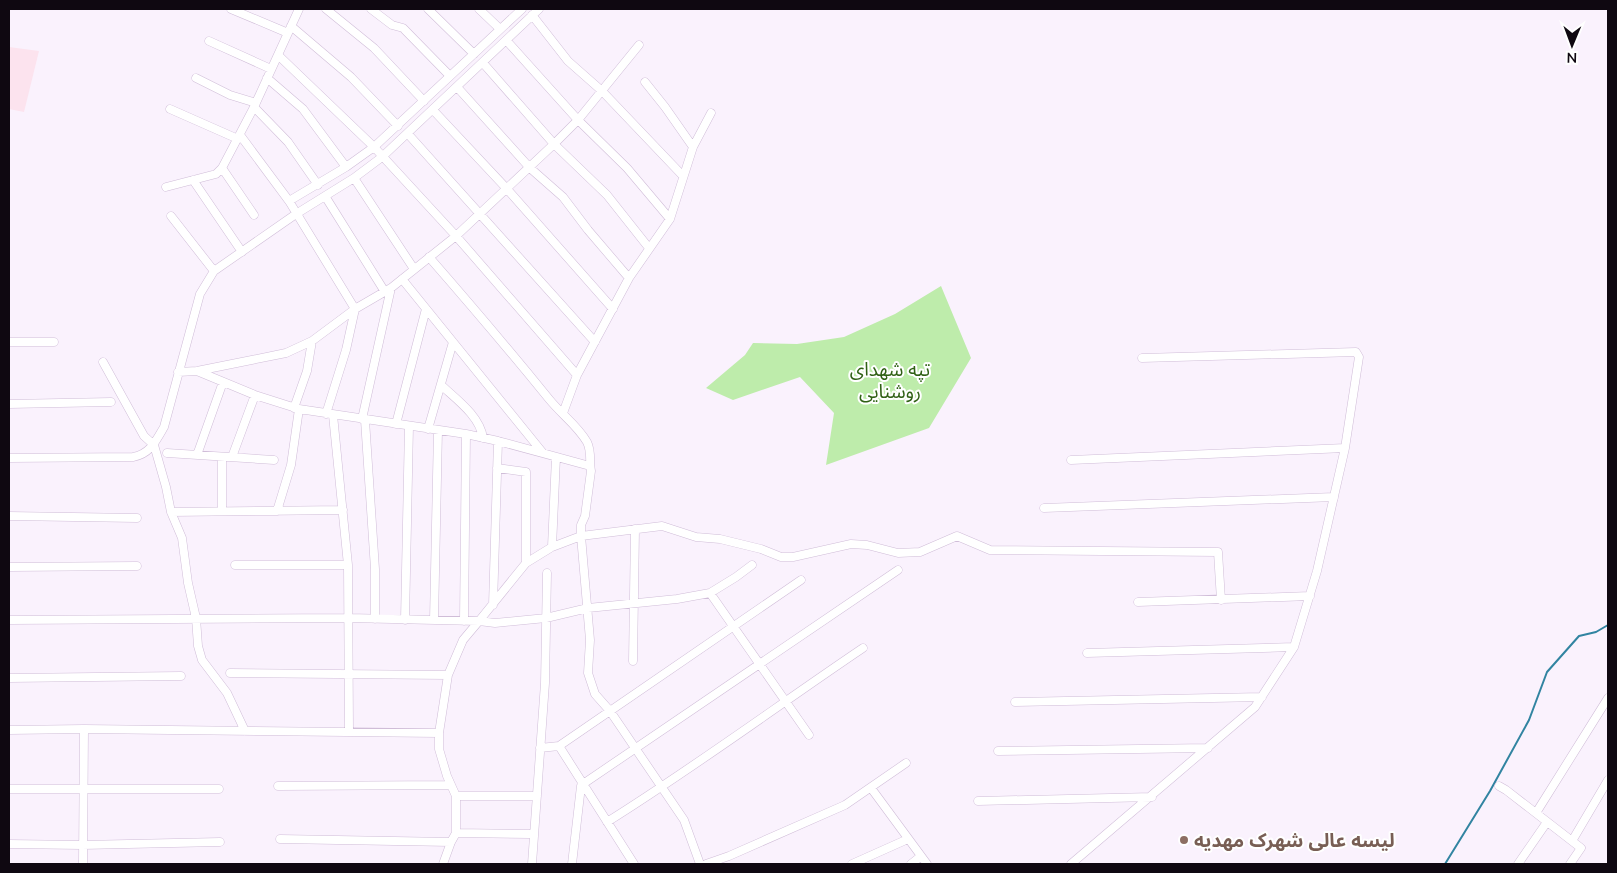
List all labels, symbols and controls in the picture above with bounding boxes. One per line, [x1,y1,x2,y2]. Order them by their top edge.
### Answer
north arrow [1547,20,1597,70]
text: N [1566,49,1577,67]
park label: تپه شهدای روشنایی [850,357,930,403]
place label: لیسه عالی شهرک مهدیه [1194,828,1395,852]
marker: لیسه عالی شهرک مهدیه [1178,834,1190,846]

